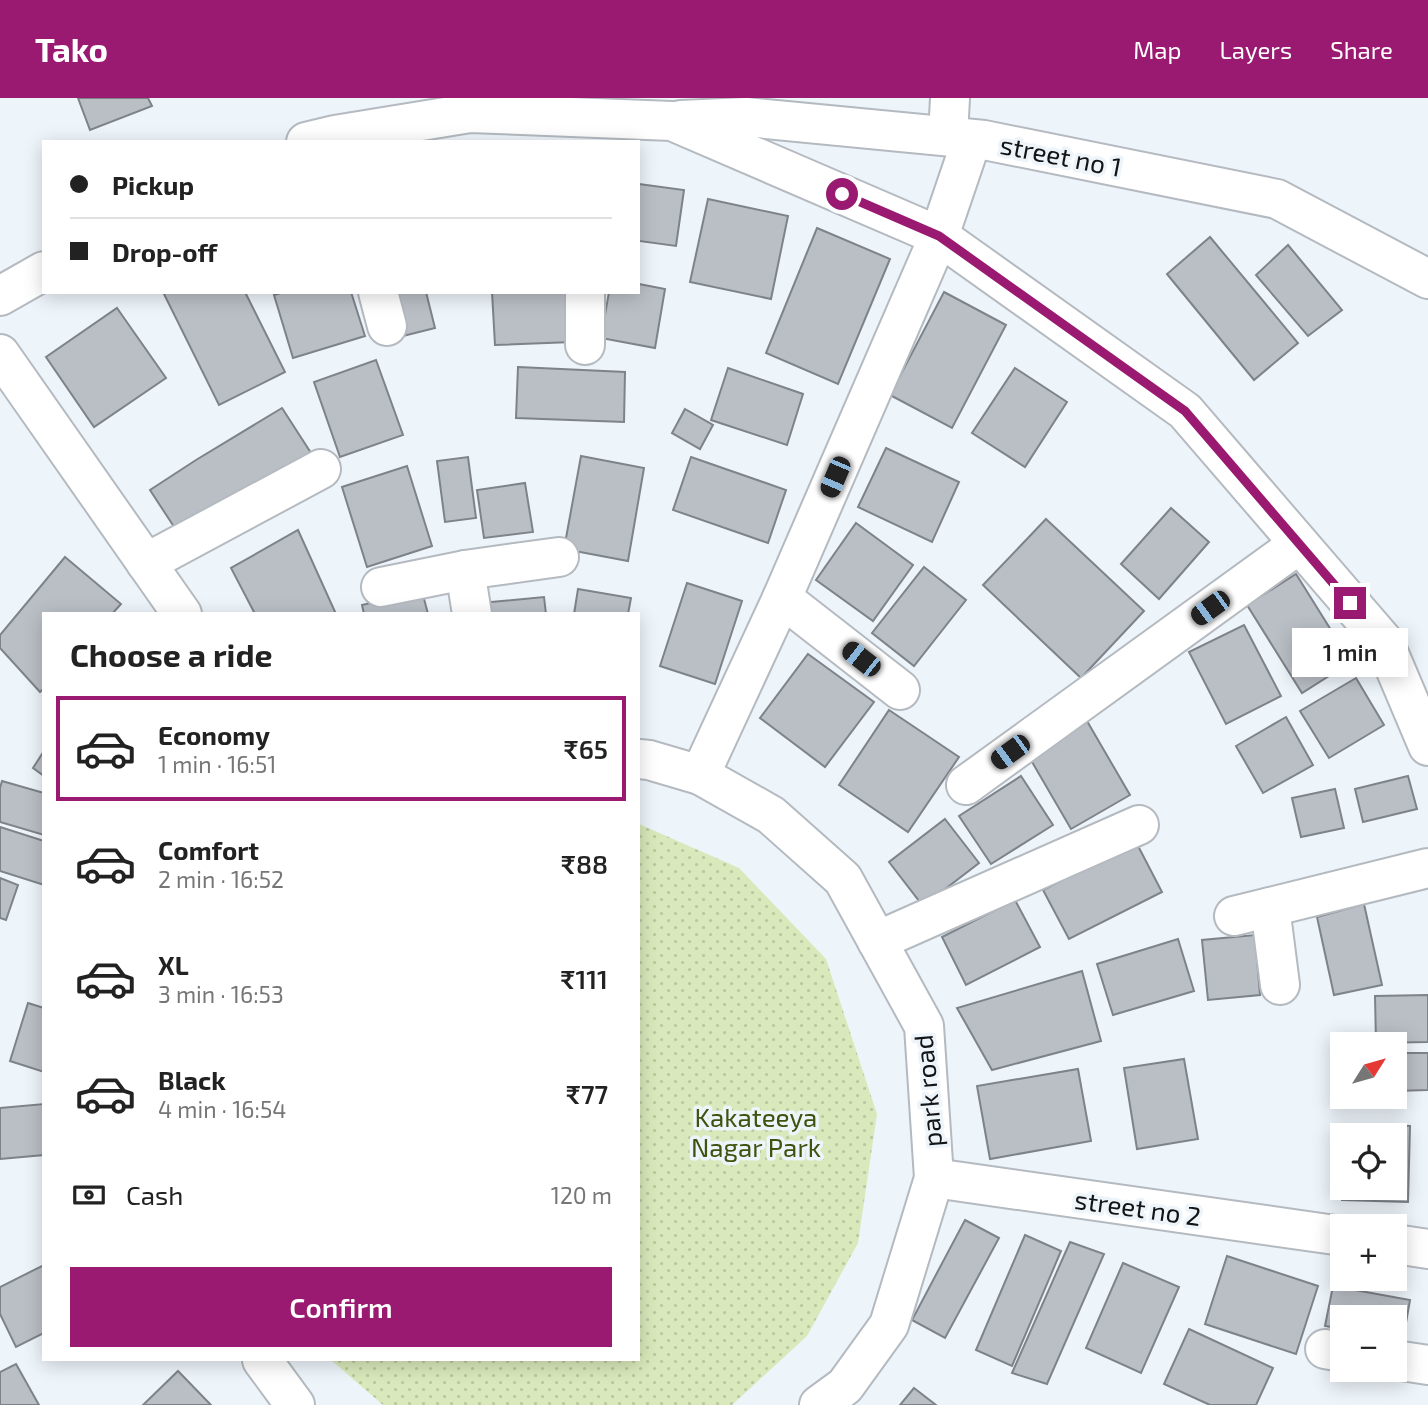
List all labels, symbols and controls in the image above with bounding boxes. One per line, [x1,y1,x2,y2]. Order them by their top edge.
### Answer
text: Tako [35,29,108,69]
text: Map [1133,35,1181,64]
text: Layers [1219,35,1292,64]
text: Share [1330,35,1393,64]
street label: street no 1 [998,128,1124,182]
text: Pickup [112,169,194,200]
route start [826,178,858,210]
text: Drop-off [112,236,217,267]
car [818,454,853,500]
car [1187,587,1234,629]
route end [1334,587,1366,619]
callout: 1 min [1292,628,1408,676]
text: Choose a ride [70,635,273,673]
car [838,638,885,680]
text: 1 min [1323,638,1377,666]
icon: car [74,717,137,780]
text: Economy [158,719,270,750]
car [987,731,1034,773]
text: ₹65 [564,733,608,764]
text: 1 min · 16:51 [158,750,276,778]
icon: car [74,832,137,895]
text: Comfort [158,834,259,865]
text: ₹88 [561,848,608,879]
text: 2 min · 16:52 [158,865,284,893]
icon: car [74,947,137,1010]
text: XL [158,949,189,980]
text: ₹111 [560,963,608,994]
text: 3 min · 16:53 [158,980,284,1008]
north arrow [1330,1032,1407,1110]
map controls [1330,1032,1407,1382]
street label: park road [907,1034,947,1148]
icon: car [74,1062,137,1125]
text: Black [158,1064,226,1095]
text: ₹77 [566,1078,608,1109]
text: 4 min · 16:54 [158,1095,286,1123]
park label: Kakateeya Nagar Park [691,1101,821,1162]
button: locate [1330,1123,1407,1200]
icon: cash [70,1176,108,1214]
text: Cash [126,1179,183,1210]
text: 120 m [551,1181,612,1209]
street label: street no 2 [1073,1183,1203,1231]
button: + [1330,1214,1407,1291]
button: Confirm [70,1267,612,1347]
button: − [1330,1305,1407,1382]

